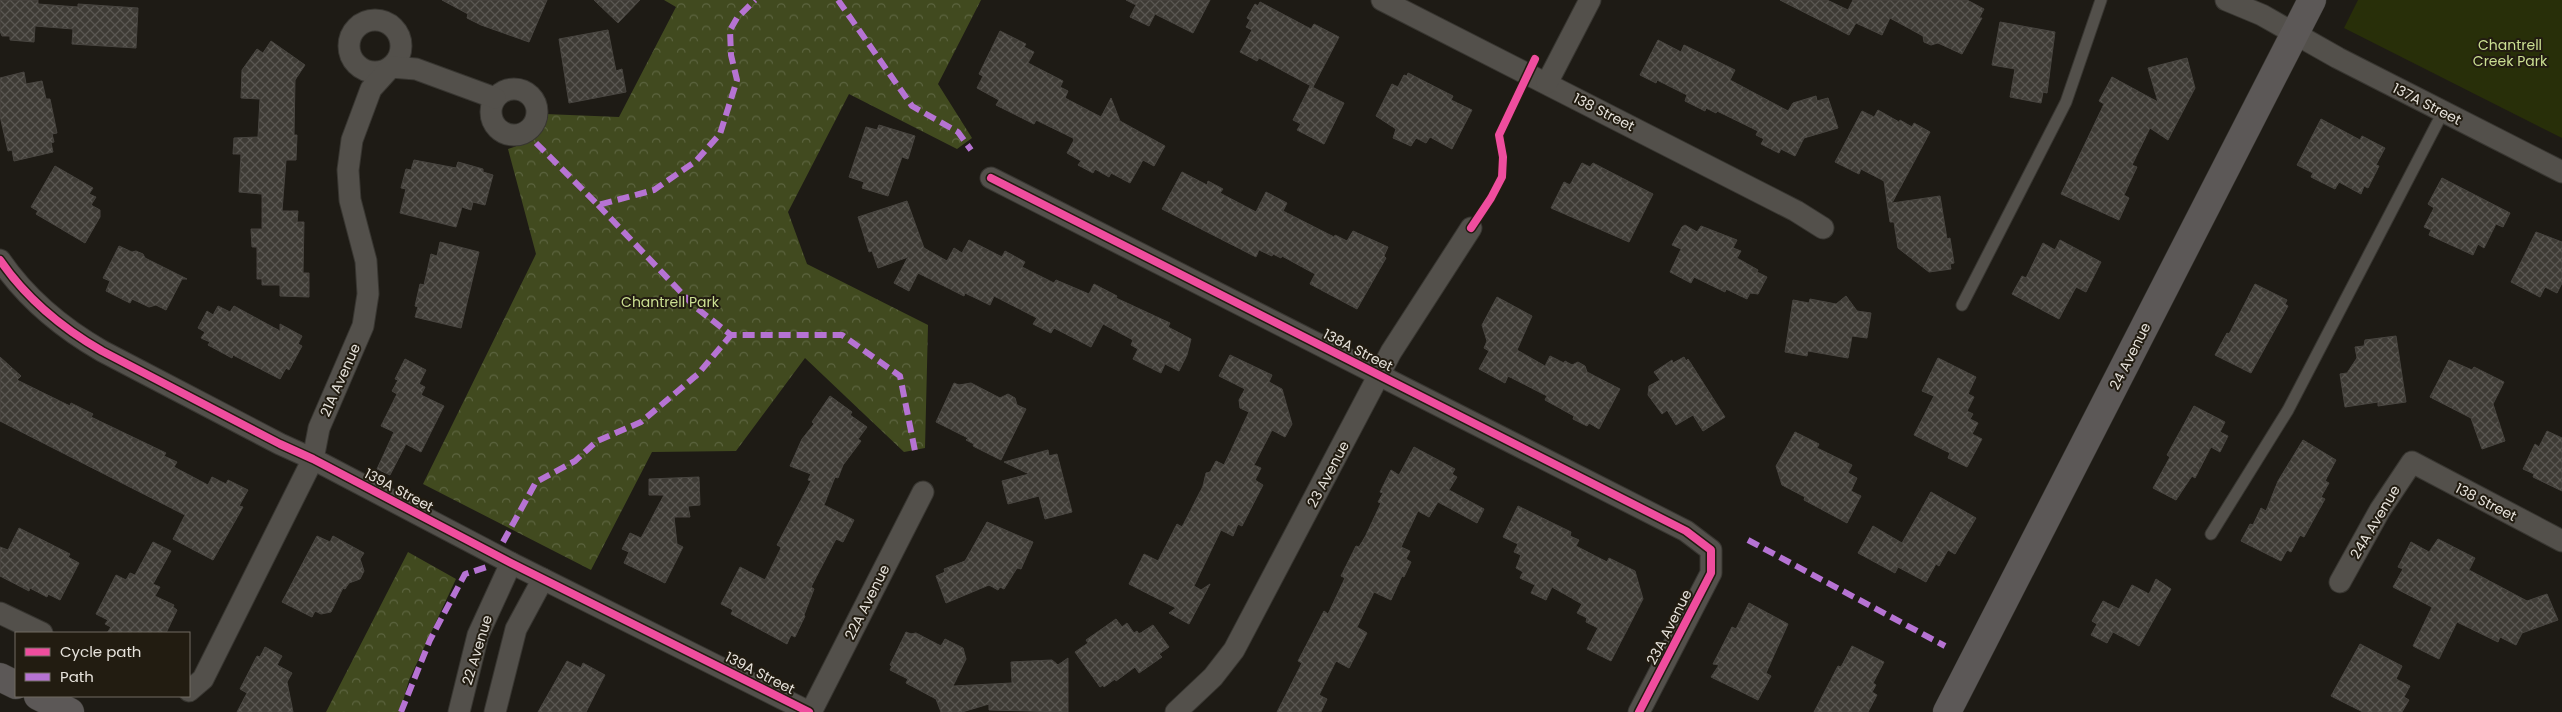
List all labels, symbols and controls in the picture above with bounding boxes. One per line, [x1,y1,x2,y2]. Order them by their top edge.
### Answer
park label: Chantrell Creek Park [2473,35,2548,71]
street label: 137A Street [2389,78,2465,130]
street label: 138 Street [1570,88,1638,136]
park label: Chantrell Park [621,292,720,312]
street label: 24 Avenue [2104,319,2156,393]
street label: 138A Street [1320,324,1396,376]
street label: 21A Avenue [315,340,365,420]
street label: 23 Avenue [1302,437,1354,511]
street label: 139A Street [361,463,437,517]
street label: 138 Street [2452,478,2520,526]
street label: 24A Avenue [2345,481,2405,563]
street label: 22A Avenue [840,561,895,643]
street label: 23A Avenue [1641,586,1697,668]
street label: 22 Avenue [457,612,497,688]
legend [15,632,190,697]
text: Cycle path [60,641,141,662]
street label: 139A Street [722,647,798,699]
text: Path [60,666,94,687]

